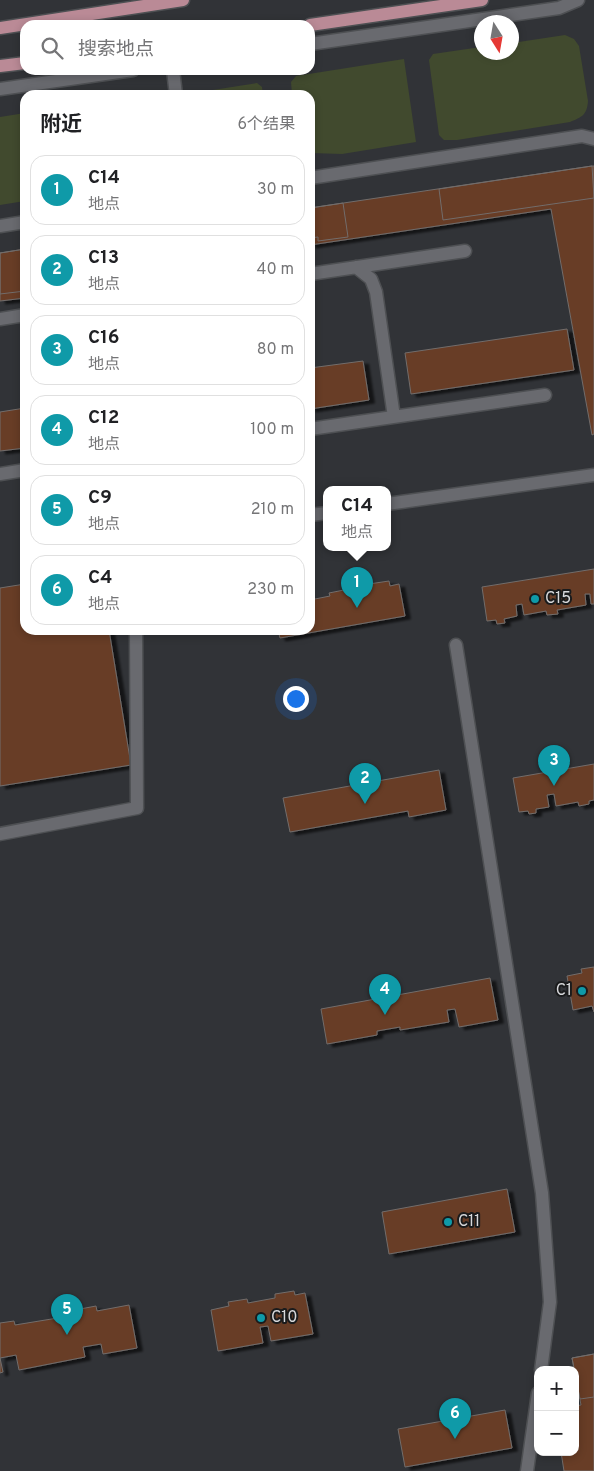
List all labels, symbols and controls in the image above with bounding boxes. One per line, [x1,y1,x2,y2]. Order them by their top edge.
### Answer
north arrow [474,15,519,60]
search box [20,20,315,75]
icon: search [38,34,66,62]
text: 搜索地点 [78,38,154,62]
text: 附近 [40,112,82,139]
text: 6个结果 [237,115,295,135]
text: C14 [88,166,120,190]
text: 1 [54,180,60,200]
text: 30 m [257,180,294,200]
text: 地点 [88,195,120,215]
text: C13 [88,246,119,270]
text: 2 [52,260,62,280]
text: 40 m [256,260,294,280]
text: 地点 [88,275,120,295]
text: C16 [88,326,119,350]
text: 3 [52,340,62,360]
text: 80 m [257,340,294,360]
text: 地点 [88,355,120,375]
text: C12 [88,406,119,430]
text: 4 [52,420,62,440]
text: 100 m [250,420,294,440]
text: 地点 [88,435,120,455]
text: C9 [88,486,112,510]
popup [323,486,391,551]
text: C14 [341,494,373,518]
text: 5 [52,500,62,520]
text: 210 m [251,500,294,520]
text: 地点 [88,515,120,535]
text: 地点 [341,523,373,543]
text: C4 [88,566,112,590]
pin: 1 [341,567,373,608]
text: 6 [52,580,62,600]
text: 230 m [247,580,294,600]
place label: C15 [545,589,571,609]
marker: C15 [529,593,541,605]
text: 地点 [88,595,120,615]
your location [283,686,309,712]
pin: 3 [538,745,570,786]
pin: 2 [349,763,381,804]
pin: 4 [369,974,401,1015]
place label: C1 [556,981,572,1001]
marker: C1 [576,985,588,997]
place label: C11 [458,1212,480,1232]
marker: C11 [442,1216,454,1228]
pin: 5 [51,1294,83,1335]
place label: C10 [271,1308,298,1328]
marker: C10 [255,1312,267,1324]
map controls [534,1366,579,1456]
button: + [534,1366,579,1411]
pin: 6 [439,1398,471,1439]
button: − [534,1411,579,1456]

